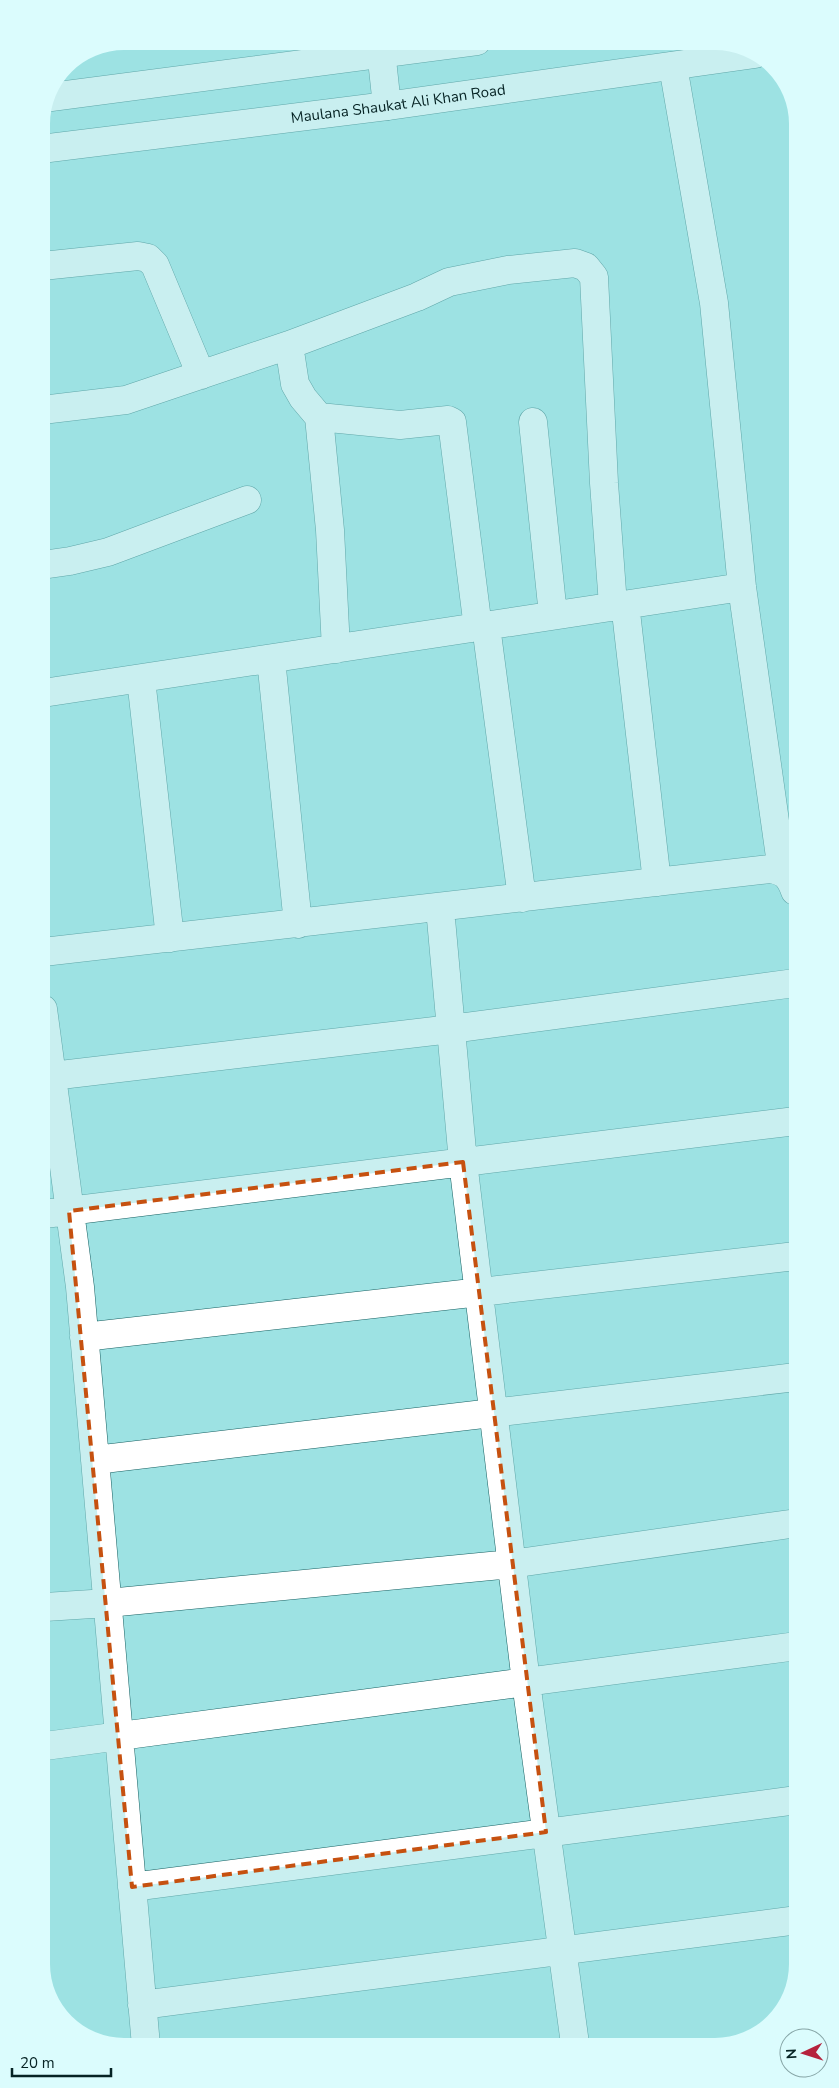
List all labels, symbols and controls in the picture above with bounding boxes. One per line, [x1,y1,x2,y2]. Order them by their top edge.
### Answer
street label: Maulana Shaukat Ali Khan Road [290,79,507,128]
north arrow [779,2028,829,2078]
scale bar [12,2046,111,2078]
text: N [782,2048,801,2060]
text: 20 m [20,2053,55,2073]

